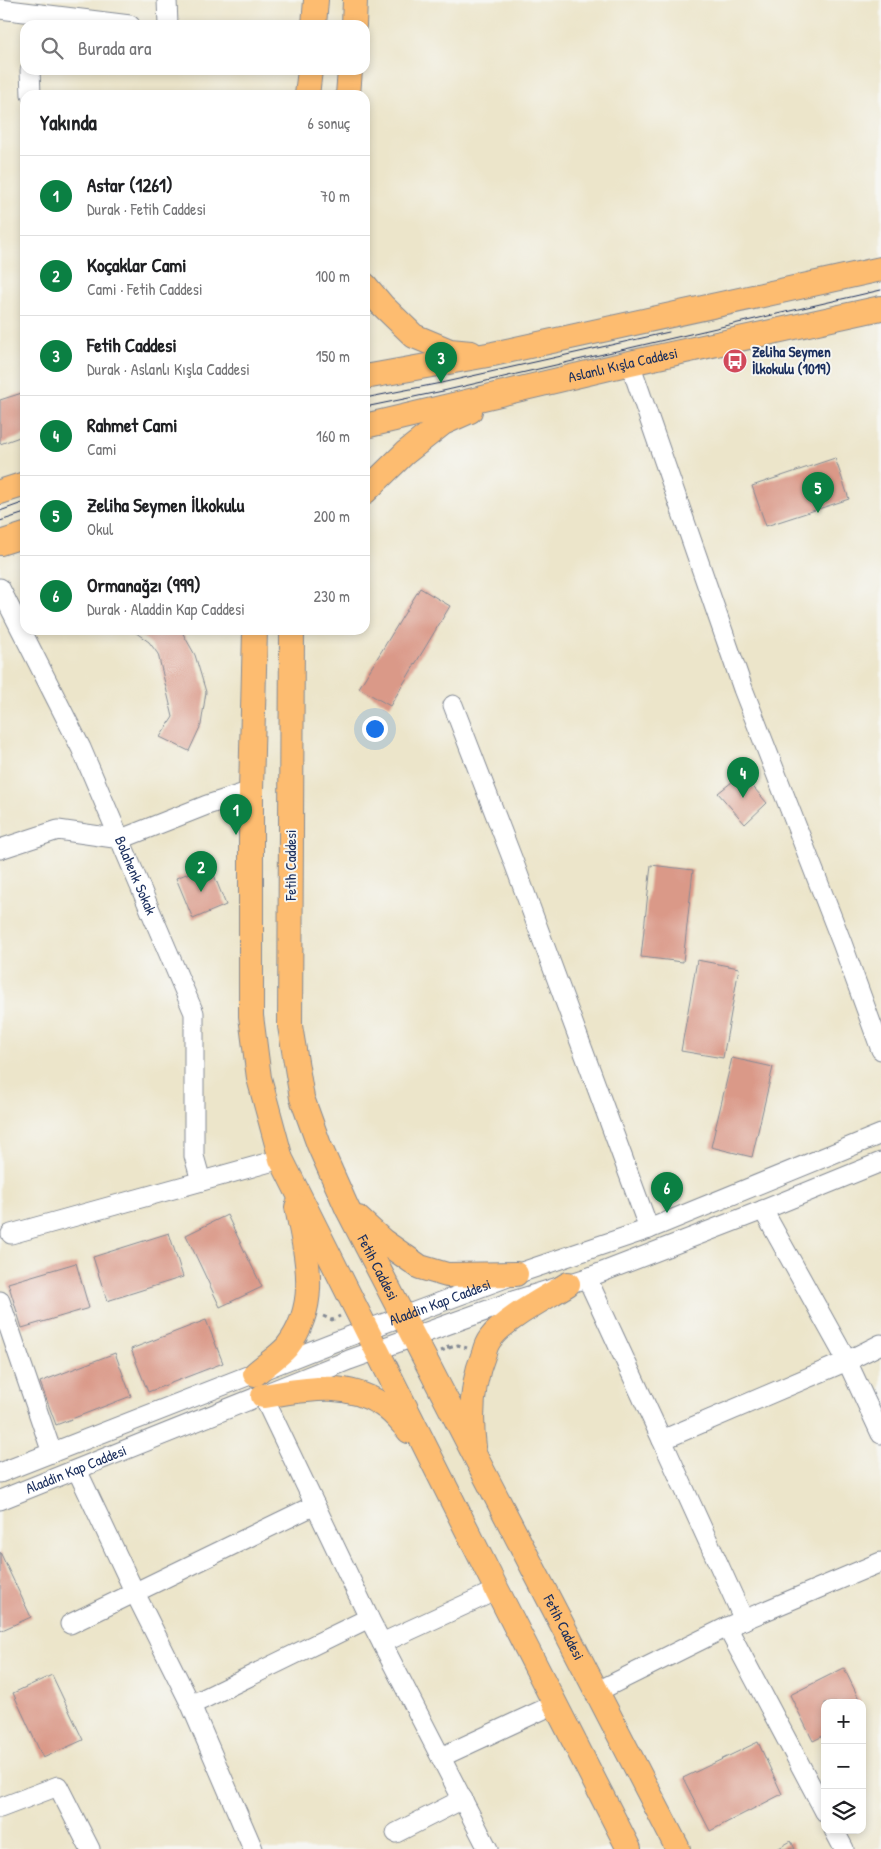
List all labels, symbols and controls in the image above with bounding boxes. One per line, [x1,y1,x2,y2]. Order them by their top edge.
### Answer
search box [20,20,370,75]
icon: search [38,34,66,62]
text: Burada ara [78,35,151,61]
text: Yakında [40,108,97,137]
text: 6 sonuç [307,112,350,134]
text: Astar (1261) [87,172,173,198]
text: 1 [53,185,59,207]
text: 70 m [320,185,350,207]
text: Durak · Fetih Caddesi [87,198,206,220]
text: Koçaklar Cami [87,252,187,278]
text: 2 [52,265,60,287]
text: 100 m [315,265,350,287]
text: Cami · Fetih Caddesi [87,278,203,300]
text: Fetih Caddesi [87,332,177,358]
place label: Zeliha Seymen İlkokulu (1019) [752,341,831,379]
pin: 3 [425,342,457,383]
street label: Aslanlı Kışla Caddesi [566,342,680,387]
text: 3 [52,345,60,367]
text: 150 m [316,345,350,367]
bus stop icon: Zeliha Seymen İlkokulu (1019) [722,348,748,374]
text: Durak · Aslanlı Kışla Caddesi [87,358,250,380]
text: Rahmet Cami [87,412,177,438]
text: 4 [53,425,59,447]
text: 160 m [316,425,350,447]
text: Cami [87,438,117,460]
pin: 5 [802,472,834,513]
text: Zeliha Seymen İlkokulu [87,492,244,518]
text: 5 [53,505,59,527]
text: 200 m [314,505,350,527]
text: Okul [87,518,113,540]
text: Ormanağzı (999) [87,572,201,598]
text: 6 [53,585,59,607]
text: 230 m [314,585,350,607]
text: Durak · Aladdin Kap Caddesi [87,598,245,620]
your location [362,716,388,742]
pin: 4 [727,757,759,798]
pin: 1 [220,794,252,835]
street label: Fetih Caddesi [280,830,301,901]
street label: Bolahenk Sokak [110,833,162,918]
pin: 2 [185,851,217,892]
pin: 6 [651,1172,683,1213]
street label: Fetih Caddesi [352,1230,404,1304]
street label: Aladdin Kap Caddesi [386,1273,494,1330]
street label: Aladdin Kap Caddesi [22,1439,130,1499]
street label: Fetih Caddesi [538,1590,590,1664]
map controls [821,1699,866,1834]
button: + [821,1699,866,1744]
button: − [821,1744,866,1789]
button: layers [821,1789,866,1834]

